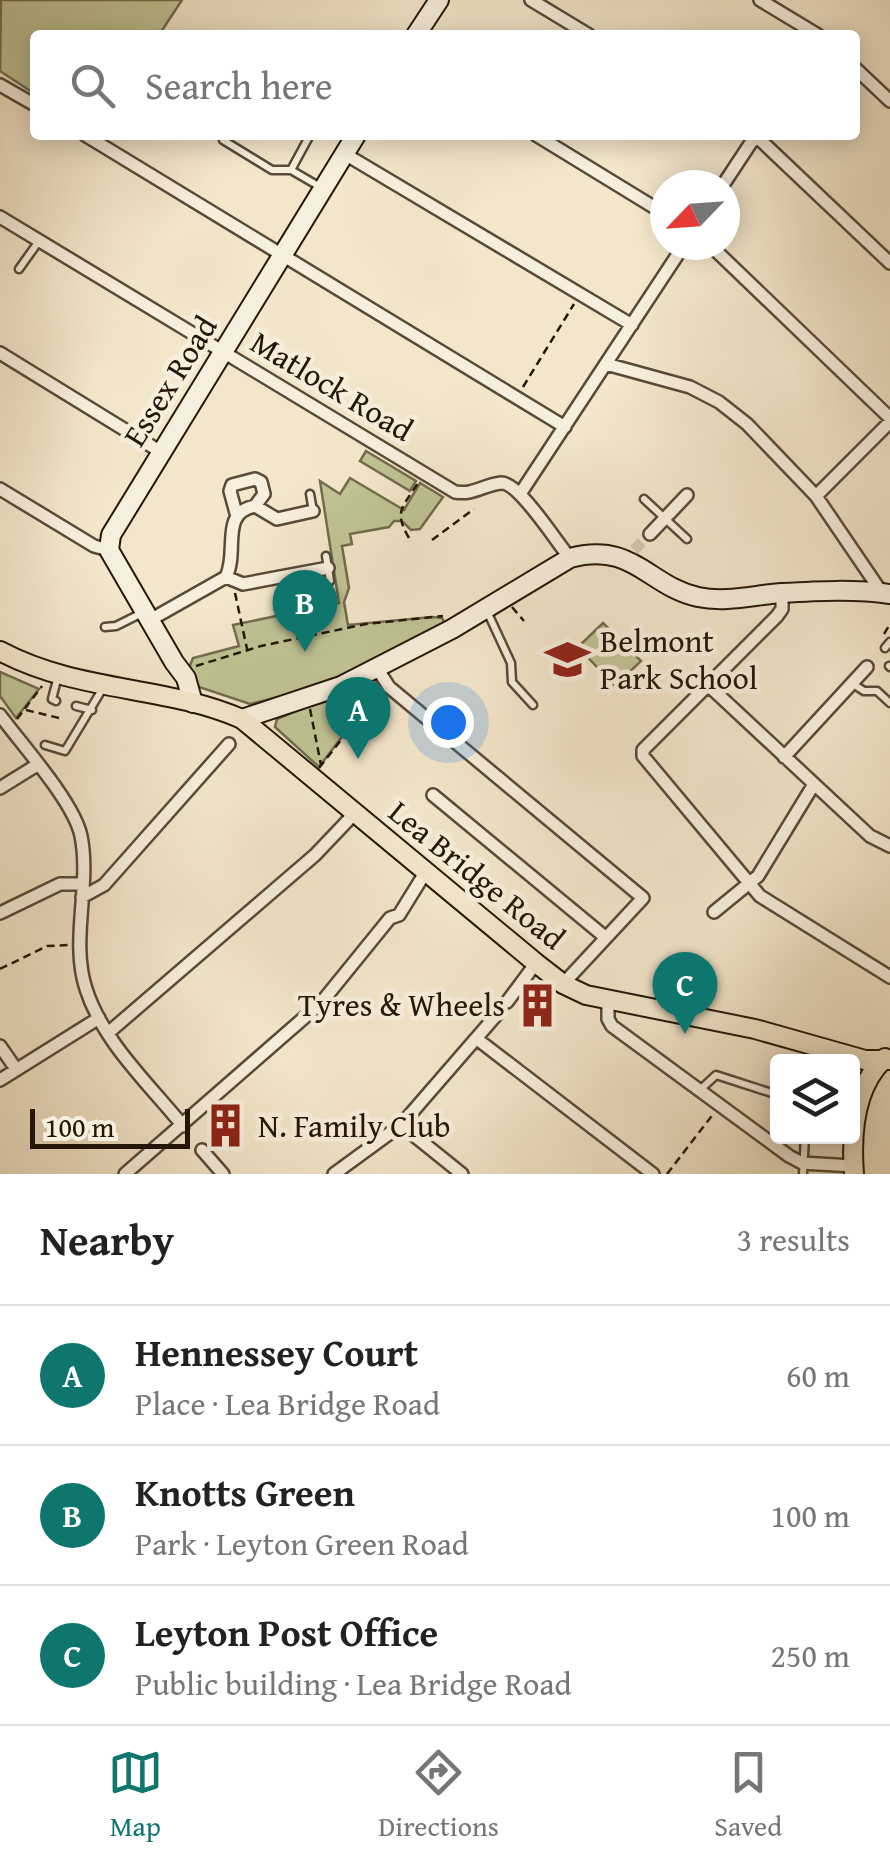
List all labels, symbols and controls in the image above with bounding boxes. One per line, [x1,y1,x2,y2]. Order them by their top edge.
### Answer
search box [30,30,860,140]
text: Search here [145,57,333,113]
icon: search [65,58,120,113]
north arrow [650,170,740,260]
street label: Essex Road [111,306,228,455]
street label: Matlock Road [242,319,422,453]
pin: B [272,570,338,652]
place label: Belmont Park School [600,617,758,701]
school or university icon: Belmont Park School [543,635,591,683]
pin: A [326,676,390,759]
your location [423,697,474,748]
street label: Lea Bridge Road [379,789,576,961]
pin: C [652,952,718,1034]
place label: Tyres & Wheels [298,981,505,1028]
building icon: Tyres & Wheels [514,981,562,1029]
map controls [770,1054,860,1144]
button: layers [770,1054,860,1144]
building icon: N. Family Club [201,1102,249,1150]
place label: N. Family Club [258,1102,451,1149]
scale bar [30,1104,190,1148]
text: 100 m [45,1106,114,1147]
text: Nearby [40,1209,174,1270]
text: 3 results [737,1216,850,1263]
text: Hennessey Court [135,1324,418,1380]
text: A [62,1352,83,1399]
text: 60 m [786,1352,850,1399]
text: Place · Lea Bridge Road [135,1380,440,1427]
text: Knotts Green [135,1464,355,1520]
text: B [63,1492,82,1539]
text: 100 m [771,1492,850,1539]
text: Park · Leyton Green Road [135,1520,469,1567]
text: Leyton Post Office [135,1604,438,1660]
text: C [63,1632,82,1679]
text: 250 m [771,1632,850,1679]
text: Public building · Lea Bridge Road [135,1660,572,1707]
tab: Map [108,1745,163,1846]
tab: Directions [378,1745,499,1846]
tab: Saved [714,1745,782,1846]

